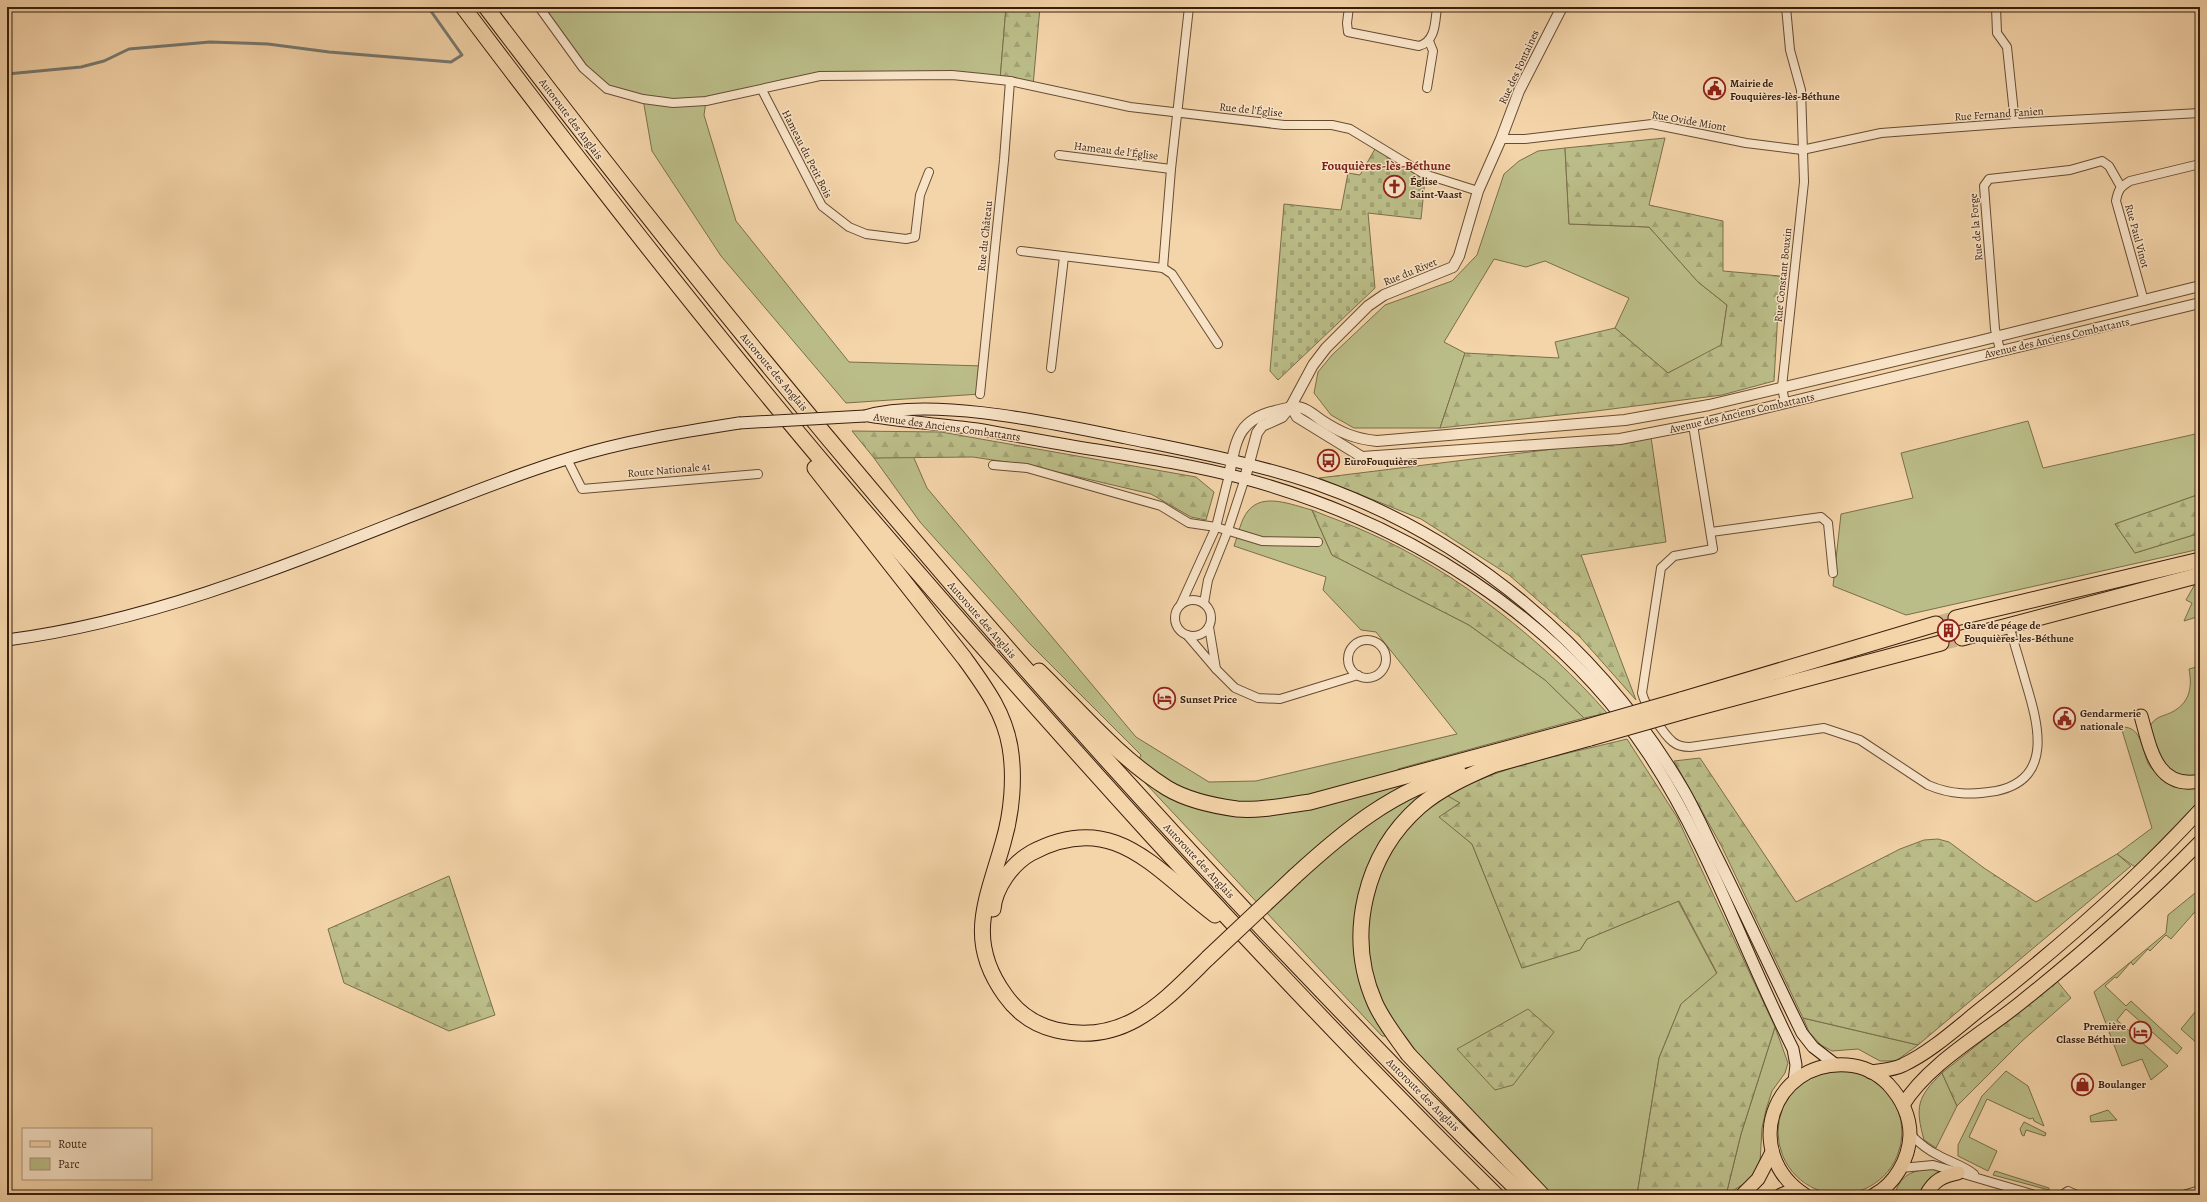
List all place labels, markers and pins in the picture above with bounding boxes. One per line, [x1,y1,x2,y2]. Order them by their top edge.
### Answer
public building icon: Mairie de Fouquières-lès-Béthune [1702,76,1728,102]
place label: Mairie de Fouquières-lès-Béthune [1730,76,1840,104]
church icon: Église Saint-Vaast [1381,174,1407,200]
place label: Église Saint-Vaast [1410,174,1462,202]
bus stop icon: EuroFouquières [1315,448,1341,474]
place label: EuroFouquières [1344,454,1418,469]
building icon: Gare de péage de Fouquières-les-Béthune [1936,618,1962,644]
place label: Gare de péage de Fouquières-les-Béthune [1964,618,2074,646]
hotel icon: Sunset Price [1152,686,1178,712]
place label: Sunset Price [1180,692,1237,707]
public building icon: Gendarmerie nationale [2051,706,2077,732]
place label: Gendarmerie nationale [2080,706,2141,734]
place label: Première Classe Béthune [2056,1019,2126,1047]
hotel icon: Première Classe Béthune [2128,1019,2154,1045]
shop icon: Boulanger [2069,1071,2095,1097]
place label: Boulanger [2098,1077,2147,1092]

